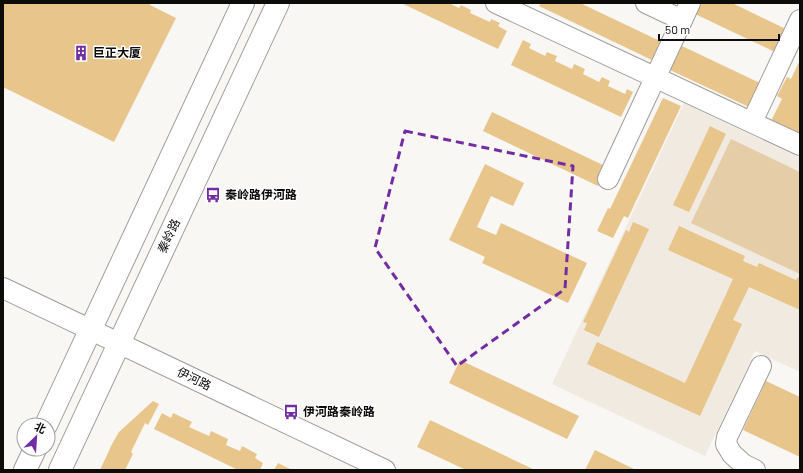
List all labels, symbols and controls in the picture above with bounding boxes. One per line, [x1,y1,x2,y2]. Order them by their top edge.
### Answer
scale bar [659,16,779,42]
text: 50 m [665,22,690,36]
building icon: 巨正大厦 [72,44,90,62]
place label: 巨正大厦 [93,45,141,59]
bus stop icon: 秦岭路伊河路 [204,186,222,204]
place label: 秦岭路伊河路 [225,187,297,201]
street label: 秦岭路 [154,216,182,255]
street label: 伊河路 [175,364,214,392]
bus stop icon: 伊河路秦岭路 [282,403,300,421]
place label: 伊河路秦岭路 [303,404,375,418]
north arrow [16,417,56,457]
text: 北 [33,419,48,436]

